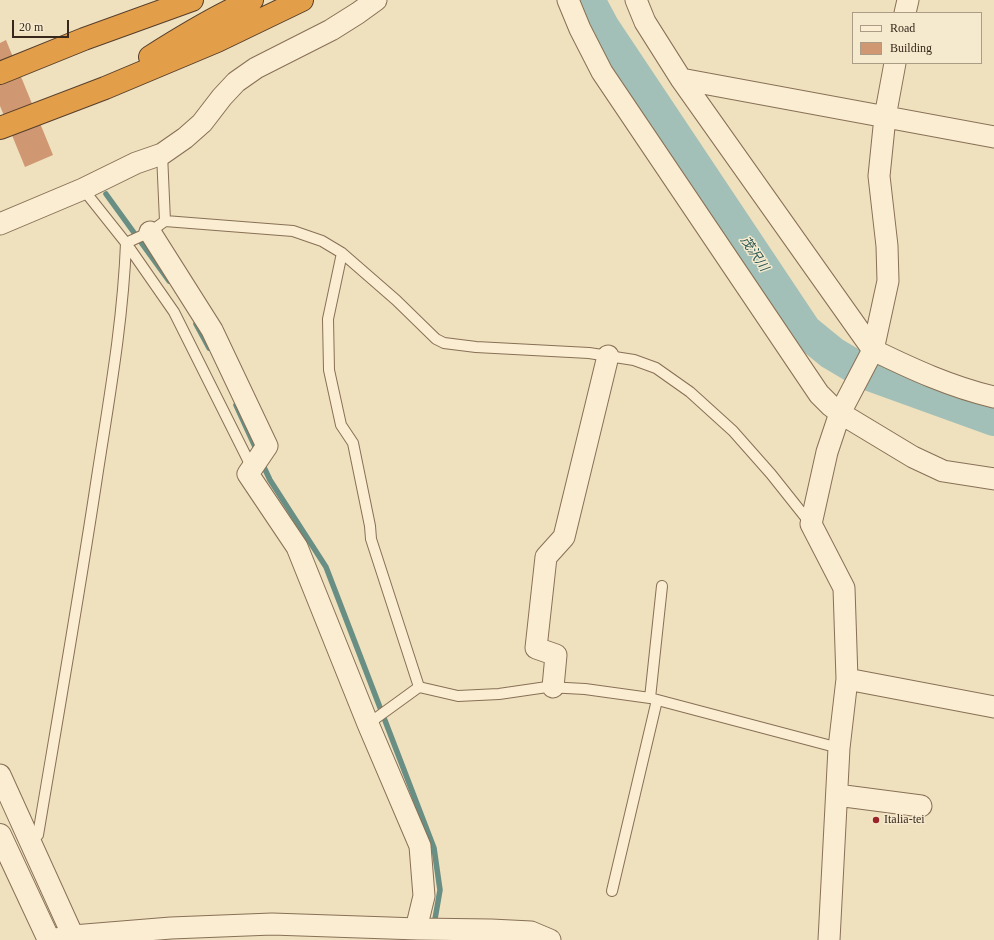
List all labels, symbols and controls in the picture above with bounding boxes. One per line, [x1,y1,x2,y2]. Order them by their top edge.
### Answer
scale bar [14,12,71,38]
legend [852,12,982,64]
text: 20 m [19,20,43,34]
text: Road [890,21,915,35]
text: Building [890,41,932,55]
water label: 茂沢川 [737,233,771,275]
place label: Italia-tei [884,813,925,827]
marker: Italia-tei [871,815,881,825]

